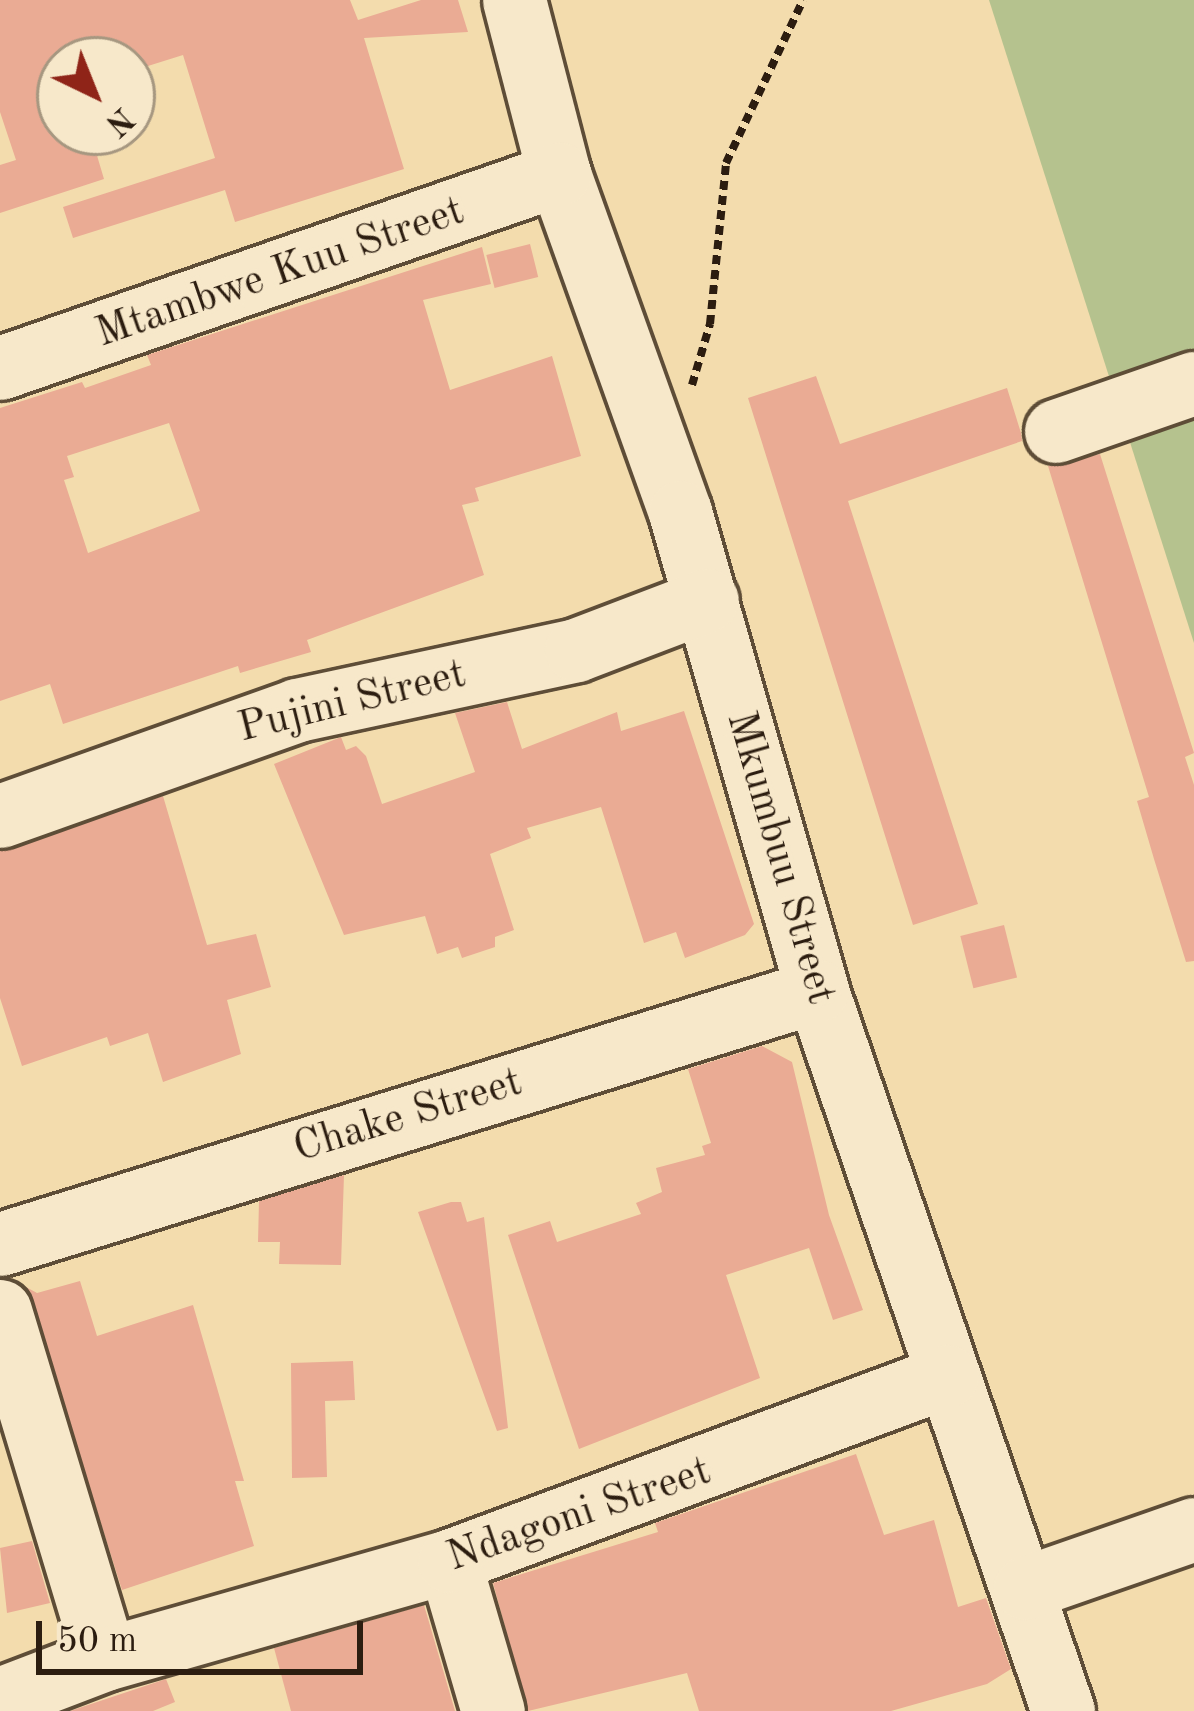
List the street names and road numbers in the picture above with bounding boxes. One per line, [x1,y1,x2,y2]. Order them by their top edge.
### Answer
street label: Mtambwe Kuu Street [89,186,471,360]
street label: Pujini Street [233,649,471,755]
street label: Mkumbuu Street [714,706,846,1010]
street label: Chake Street [288,1057,528,1175]
street label: Ndagoni Street [441,1446,717,1584]

